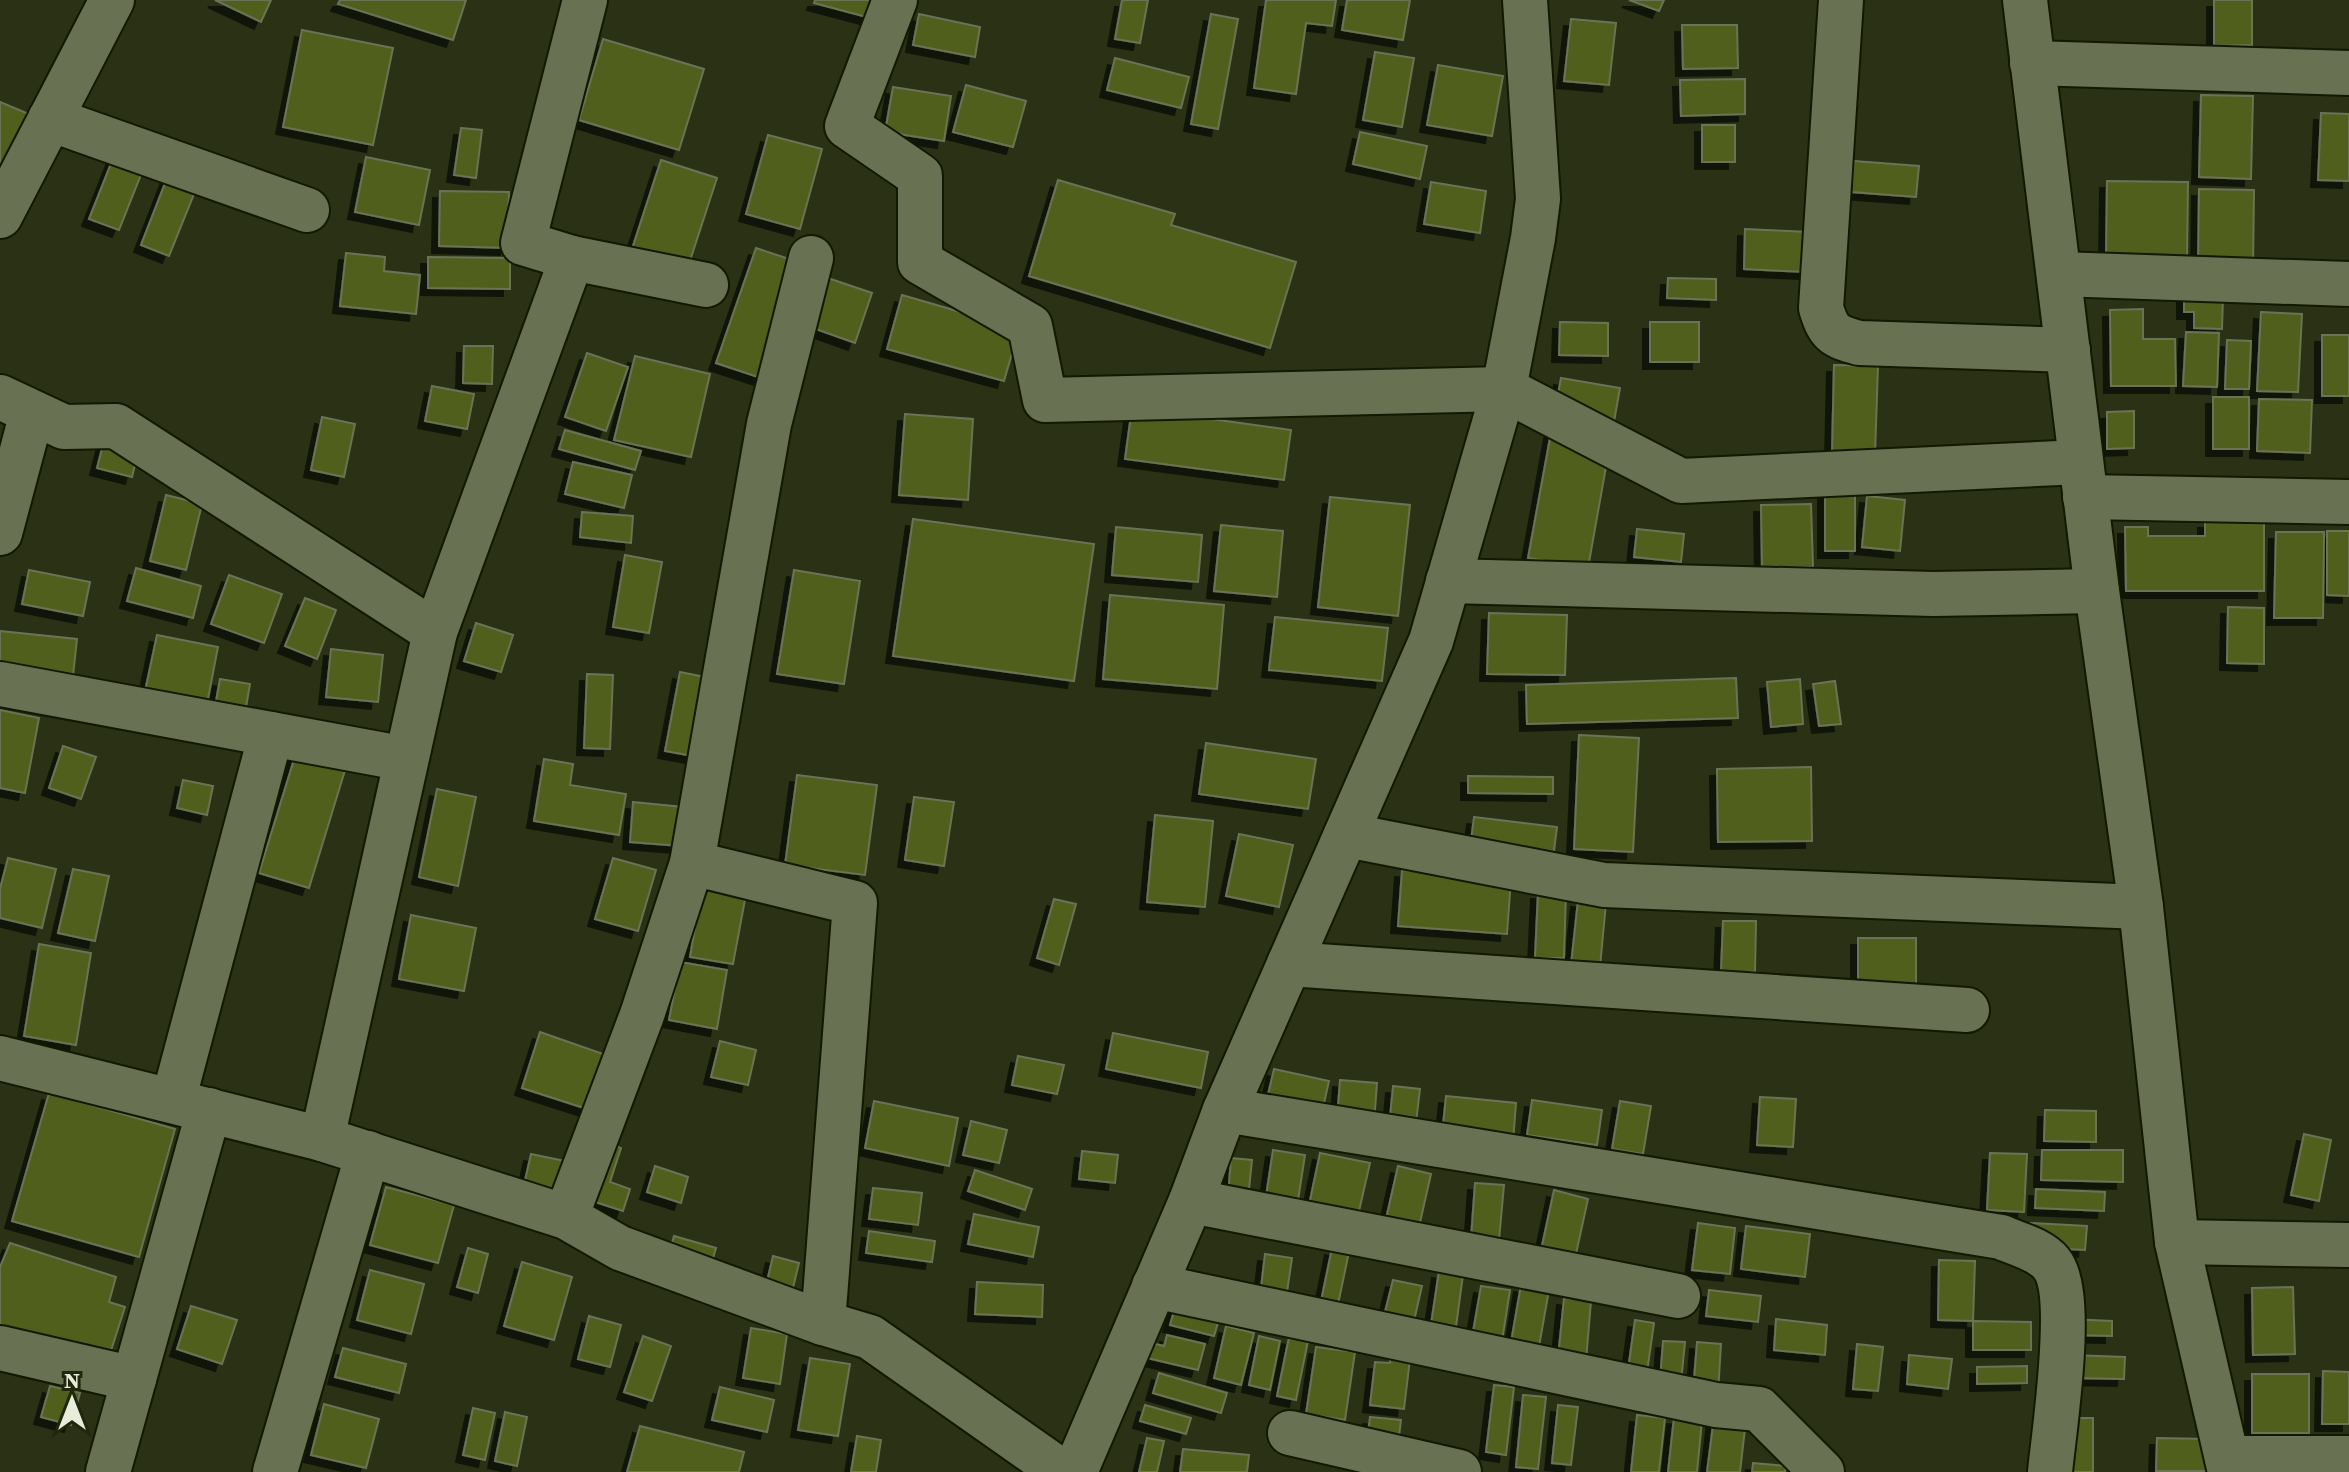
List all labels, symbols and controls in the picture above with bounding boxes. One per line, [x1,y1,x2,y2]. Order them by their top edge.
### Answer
north arrow [32,1360,112,1440]
text: N [64,1365,80,1395]

